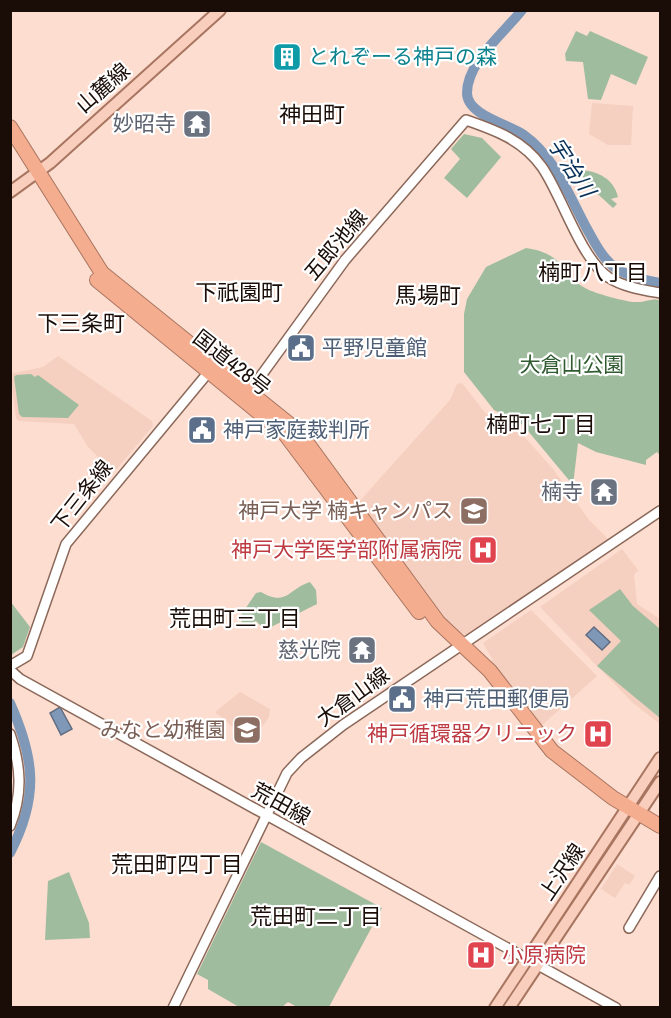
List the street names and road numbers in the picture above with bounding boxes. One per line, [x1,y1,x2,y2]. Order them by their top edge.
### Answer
street label: 山麓線 [69,56,136,119]
street label: 五郎池線 [298,203,374,286]
street label: 国道428号 [187,323,277,402]
street label: 下三条線 [44,454,119,538]
street label: 大倉山線 [310,660,395,733]
street label: 荒田線 [247,776,316,832]
street label: 上沢線 [532,837,591,906]

